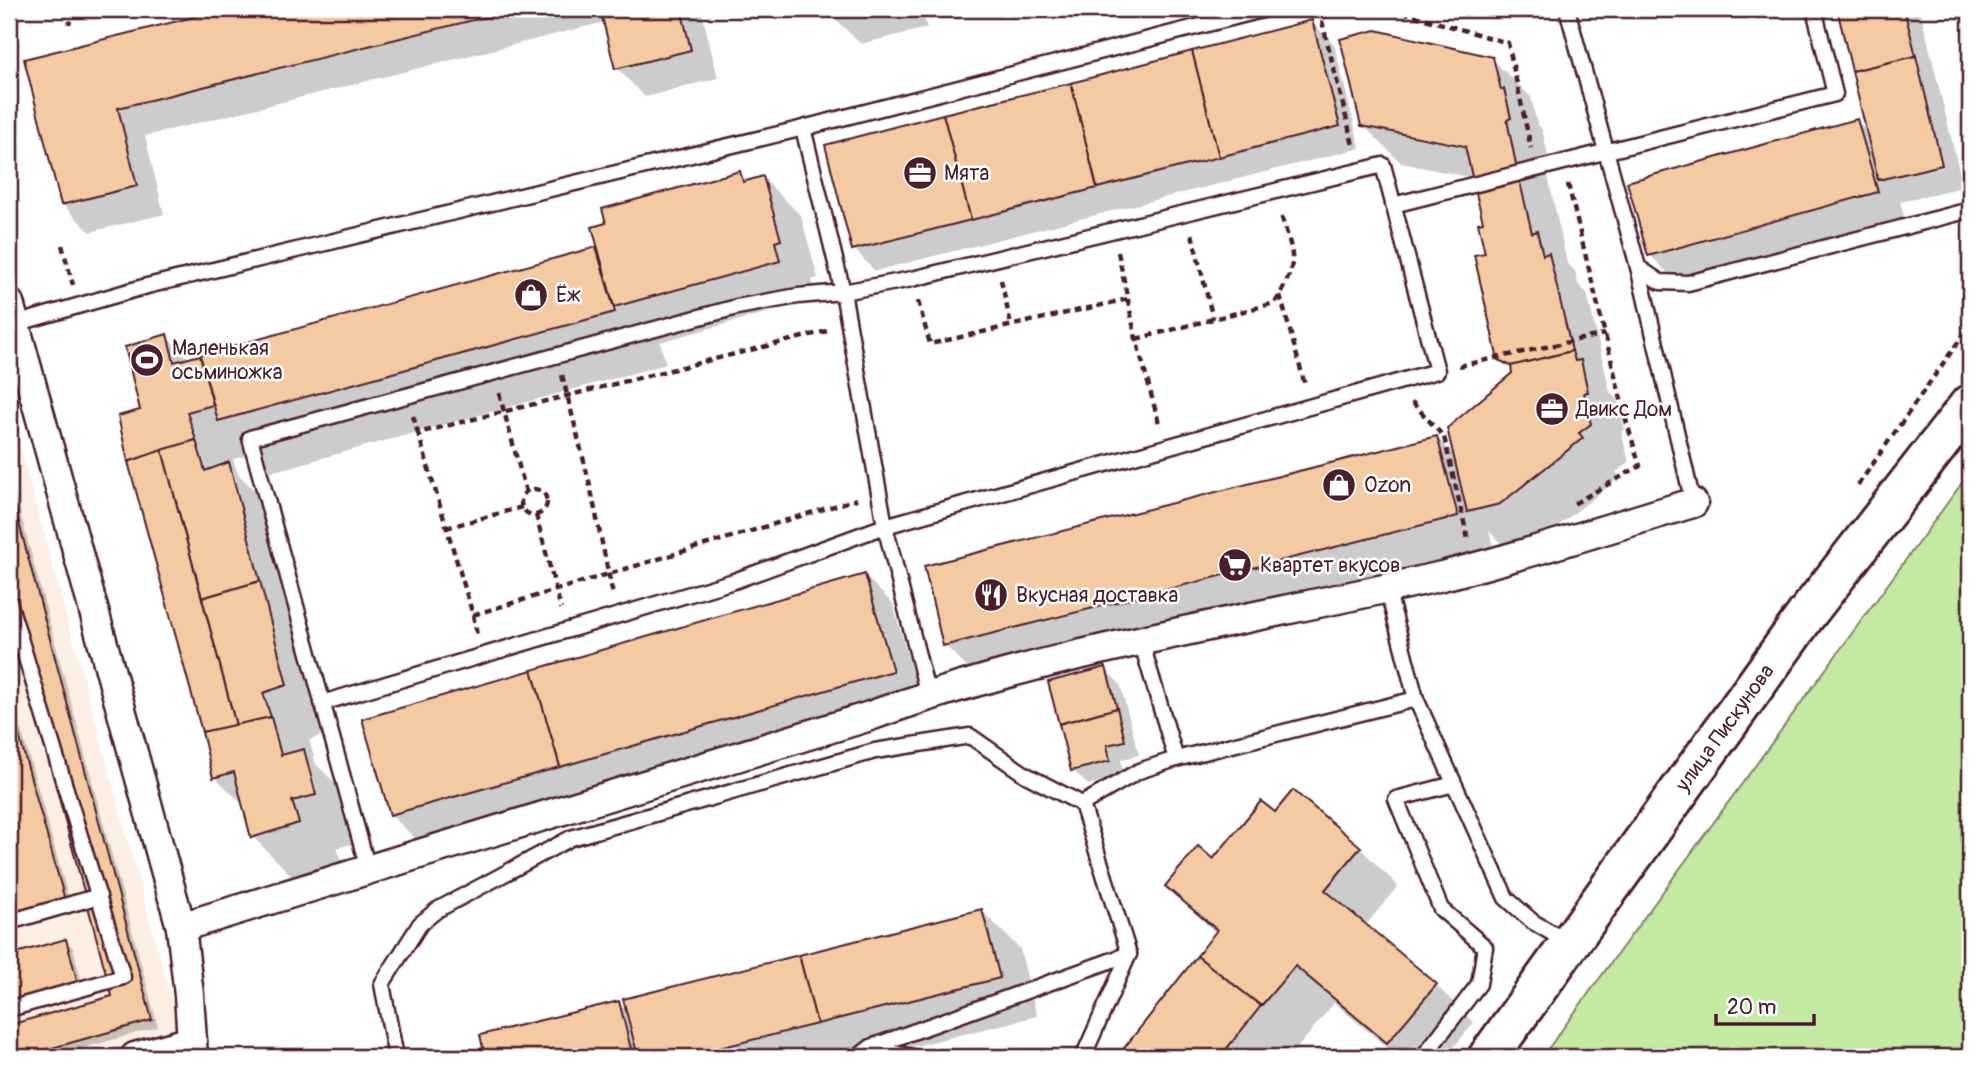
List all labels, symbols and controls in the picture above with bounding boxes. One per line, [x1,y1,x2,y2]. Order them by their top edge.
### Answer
office icon: Мята [901,154,939,192]
place label: Мята [944,160,989,187]
shop icon: Ёж [512,276,550,314]
place label: Ёж [556,282,581,309]
place label: Маленькая осьминожка [172,335,283,386]
sports icon: Маленькая осьминожка [128,341,166,379]
office icon: Двикс Дом [1533,390,1571,428]
place label: Двикс Дом [1575,396,1672,423]
shop icon: Ozon [1320,466,1358,504]
place label: Ozon [1364,472,1411,499]
supermarket icon: Квартет вкусов [1216,546,1254,584]
place label: Квартет вкусов [1260,552,1400,579]
restaurant icon: Вкусная доставка [972,576,1010,614]
place label: Вкусная доставка [1016,582,1178,609]
street label: улица Пискунова [1669,659,1780,798]
scale bar [1716,982,1814,1026]
text: 20 m [1727,994,1776,1021]

